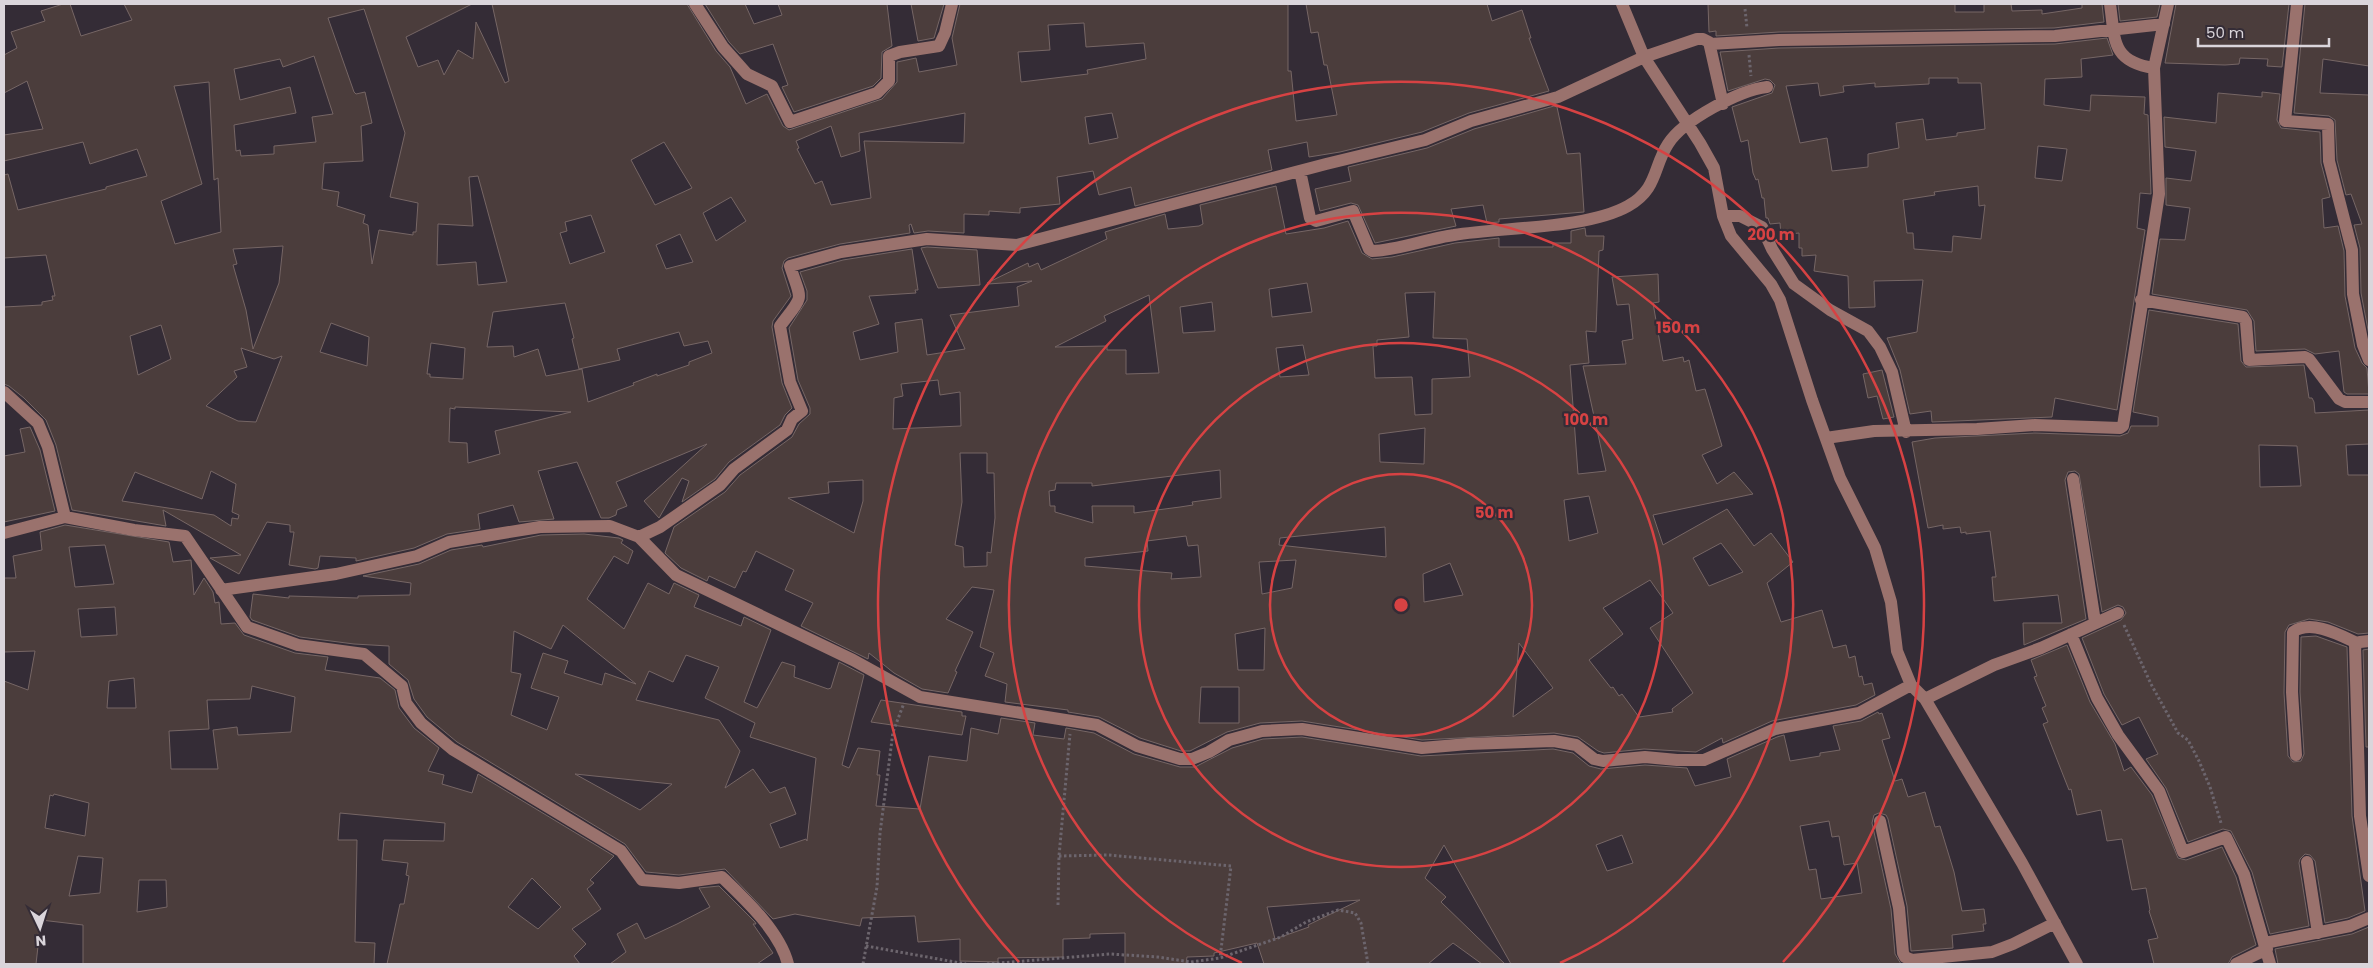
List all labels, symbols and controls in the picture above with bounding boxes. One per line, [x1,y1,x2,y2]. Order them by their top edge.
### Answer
scale bar [2198,15,2329,47]
text: 50 m [2206,22,2244,43]
text: 200 m [1747,224,1795,245]
text: 150 m [1656,317,1700,338]
text: 100 m [1564,409,1608,430]
text: 50 m [1475,502,1513,523]
centre of rings [1392,596,1410,614]
north arrow [15,903,65,953]
text: N [35,931,47,951]

